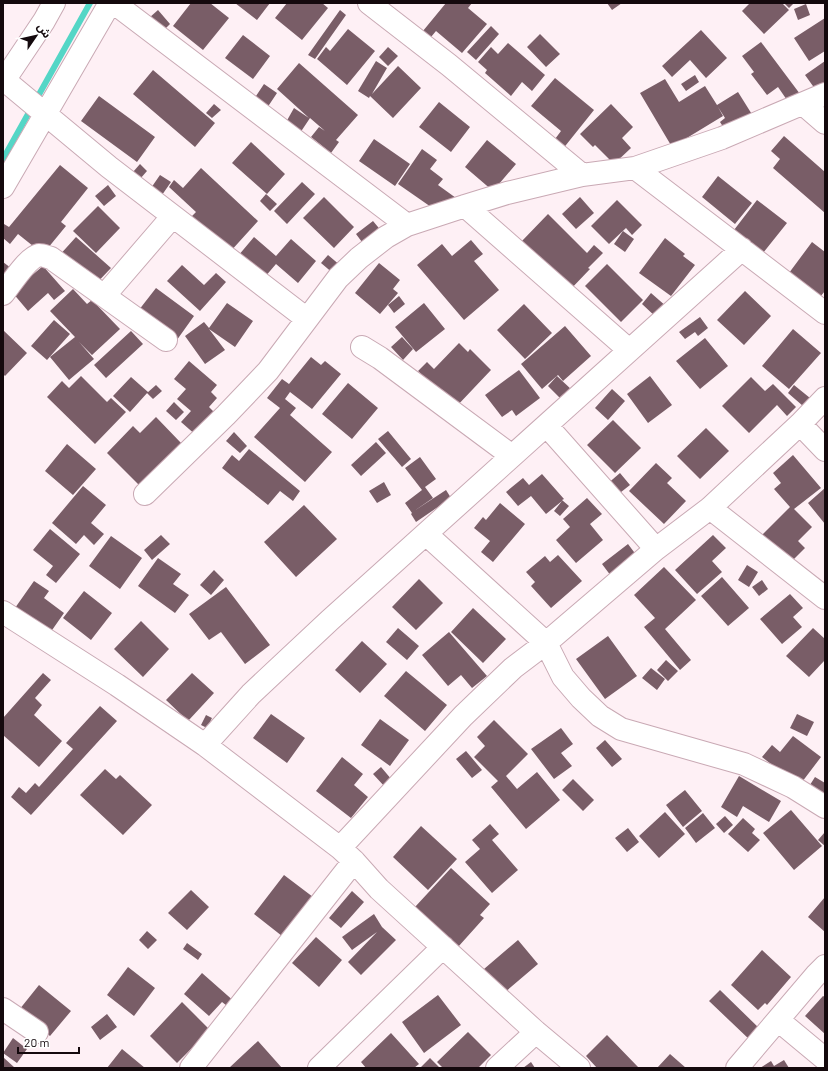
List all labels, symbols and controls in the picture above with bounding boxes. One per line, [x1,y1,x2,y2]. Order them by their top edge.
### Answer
north arrow [16,16,56,56]
text: ش [34,20,54,41]
scale bar [18,1029,79,1055]
text: 20 m [24,1035,50,1049]

